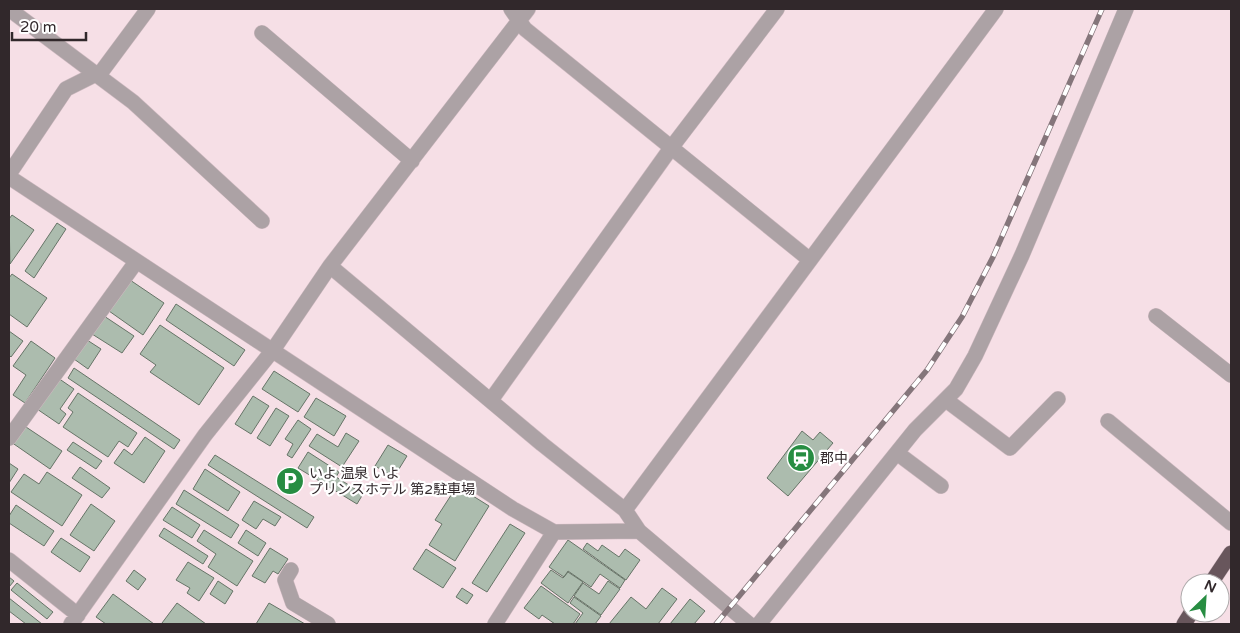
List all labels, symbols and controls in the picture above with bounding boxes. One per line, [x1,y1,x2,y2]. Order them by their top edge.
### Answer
scale bar [12,10,86,42]
text: 20 m [20,18,57,36]
station icon: 郡中 [786,443,816,473]
place label: 郡中 [820,450,848,467]
place label: いよ 温泉 いよ プリンスホテル 第2駐車場 [309,465,475,498]
parking icon: いよ 温泉 いよ プリンスホテル 第2駐車場 [275,466,305,496]
north arrow [1180,573,1230,623]
text: N [1202,577,1219,597]

